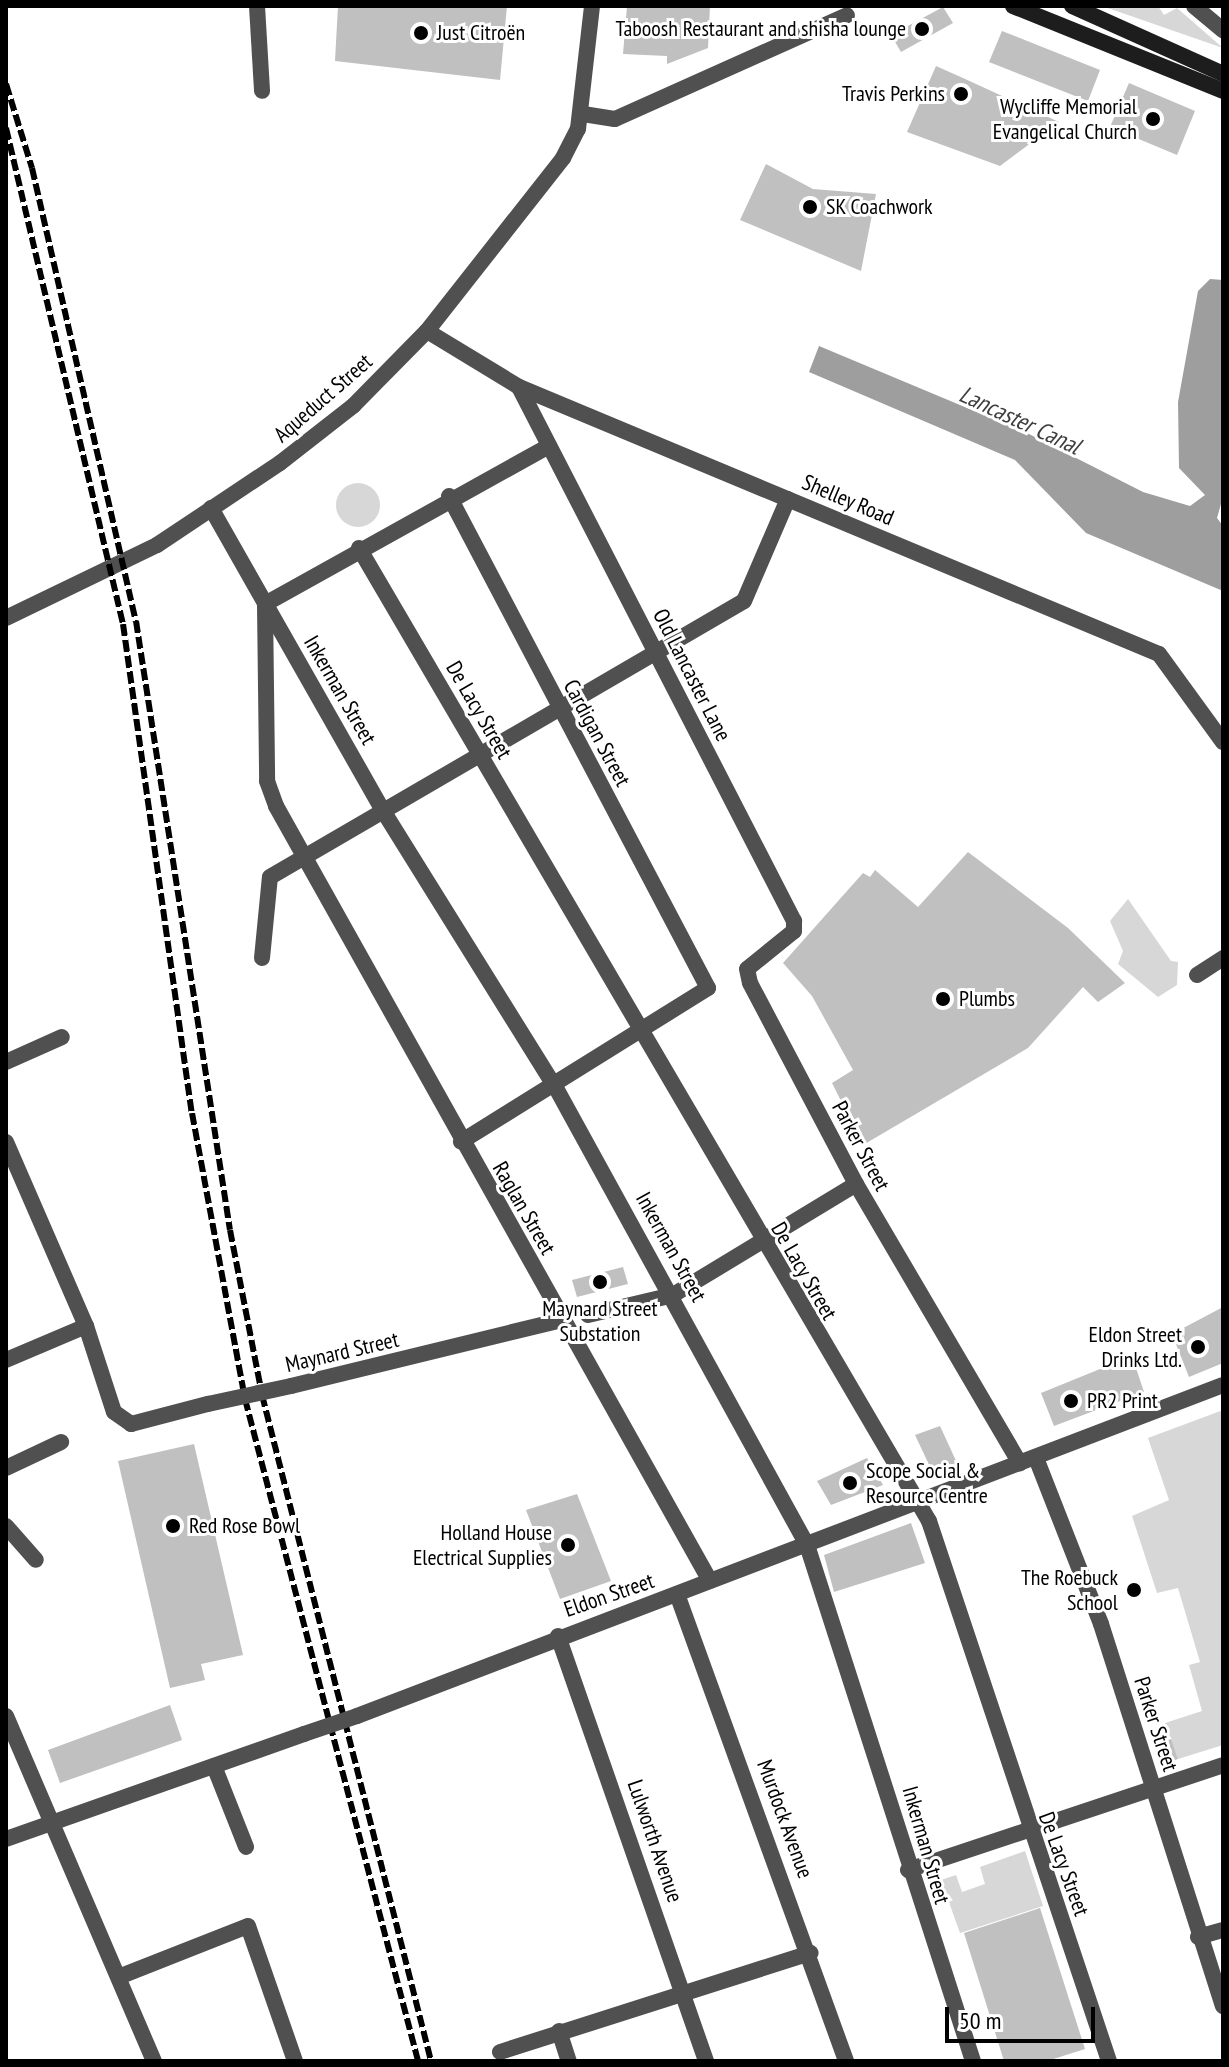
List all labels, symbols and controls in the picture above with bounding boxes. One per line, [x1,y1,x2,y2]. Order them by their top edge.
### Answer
place label: Taboosh Restaurant and shisha lounge [616,16,906,42]
place label: Just Citroën [437,20,525,46]
marker: Taboosh Restaurant and shisha lounge [913,20,931,38]
marker: Just Citroën [412,24,430,42]
place label: Travis Perkins [842,81,945,107]
marker: Travis Perkins [952,85,970,103]
place label: Wycliffe Memorial Evangelical Church [993,93,1137,144]
marker: Wycliffe Memorial Evangelical Church [1144,110,1162,128]
place label: SK Coachwork [826,194,933,220]
marker: SK Coachwork [801,198,819,216]
street label: Aqueduct Street [269,348,377,448]
water label: Lancaster Canal [955,379,1085,461]
street label: Shelley Road [798,469,898,531]
street label: Old Lancaster Lane [647,605,737,745]
street label: Inkerman Street [298,631,382,749]
street label: De Lacy Street [440,656,518,764]
street label: Cardigan Street [558,675,636,791]
place label: Plumbs [959,986,1015,1012]
marker: Plumbs [934,990,952,1008]
street label: Parker Street [826,1097,896,1195]
street label: Raglan Street [487,1157,561,1259]
street label: Inkerman Street [630,1188,712,1306]
street label: De Lacy Street [765,1217,843,1325]
marker: Maynard Street Substation [591,1273,609,1291]
place label: Maynard Street Substation [542,1295,658,1346]
place label: Eldon Street Drinks Ltd. [1089,1321,1182,1372]
street label: Maynard Street [283,1326,401,1378]
marker: Eldon Street Drinks Ltd. [1189,1338,1207,1356]
place label: PR2 Print [1087,1388,1158,1414]
marker: PR2 Print [1062,1392,1080,1410]
place label: Scope Social & Resource Centre [866,1457,988,1508]
marker: Scope Social & Resource Centre [841,1474,859,1492]
place label: Red Rose Bowl [189,1513,300,1539]
marker: Red Rose Bowl [164,1517,182,1535]
place label: Holland House Electrical Supplies [413,1519,552,1570]
marker: Holland House Electrical Supplies [559,1536,577,1554]
place label: The Roebuck School [1021,1564,1118,1616]
street label: Eldon Street [561,1567,657,1623]
marker: The Roebuck School [1125,1581,1143,1599]
street label: Parker Street [1128,1673,1184,1775]
street label: Murdock Avenue [751,1756,819,1882]
street label: Lulworth Avenue [622,1776,688,1906]
street label: Inkerman Street [897,1783,955,1907]
street label: De Lacy Street [1033,1808,1095,1920]
scale bar [949,1991,1099,2041]
text: 50 m [959,2005,1001,2036]

